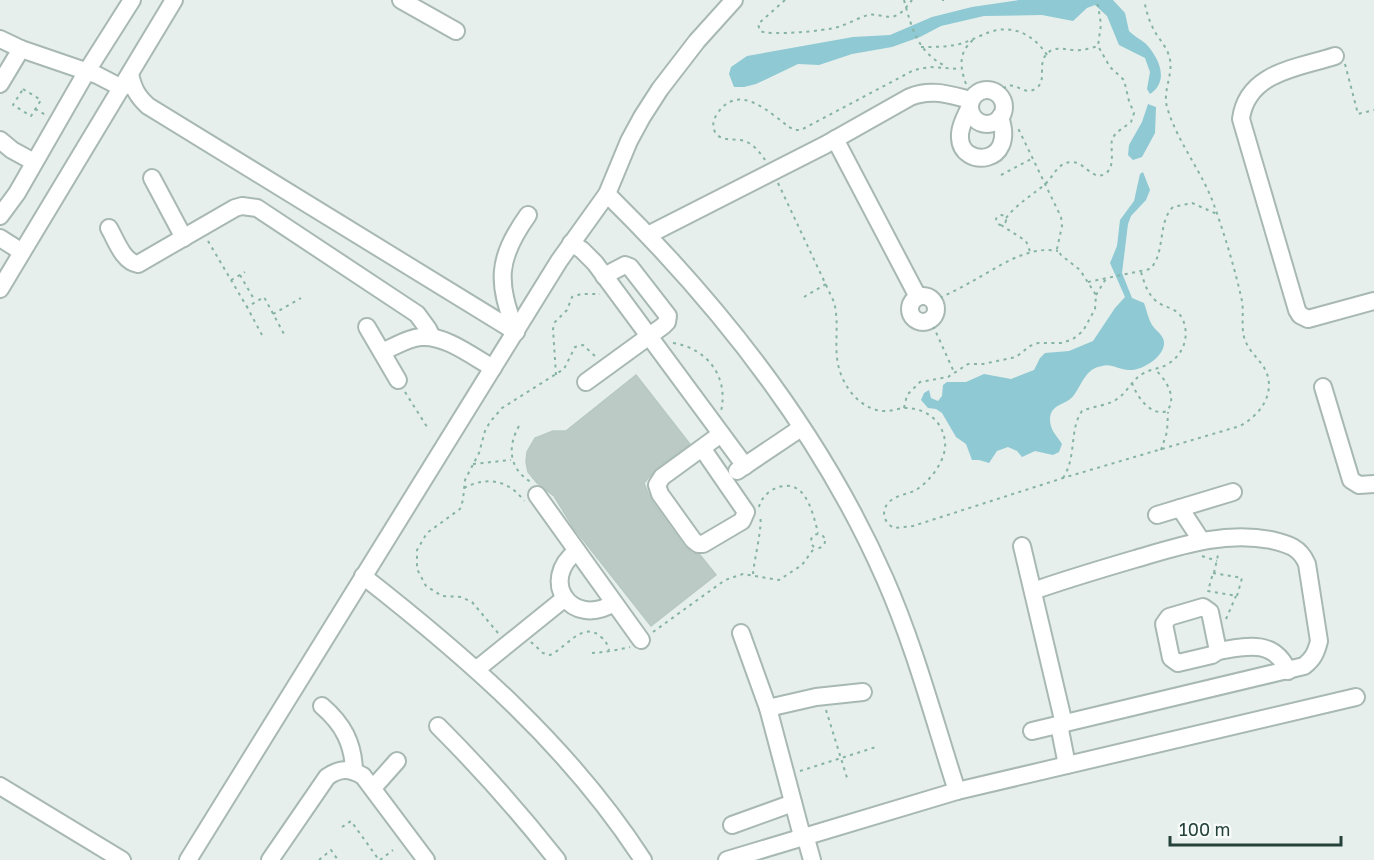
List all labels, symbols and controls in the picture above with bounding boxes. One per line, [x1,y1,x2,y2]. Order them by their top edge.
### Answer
scale bar [1170,809,1341,847]
text: 100 m [1179,818,1230,840]

